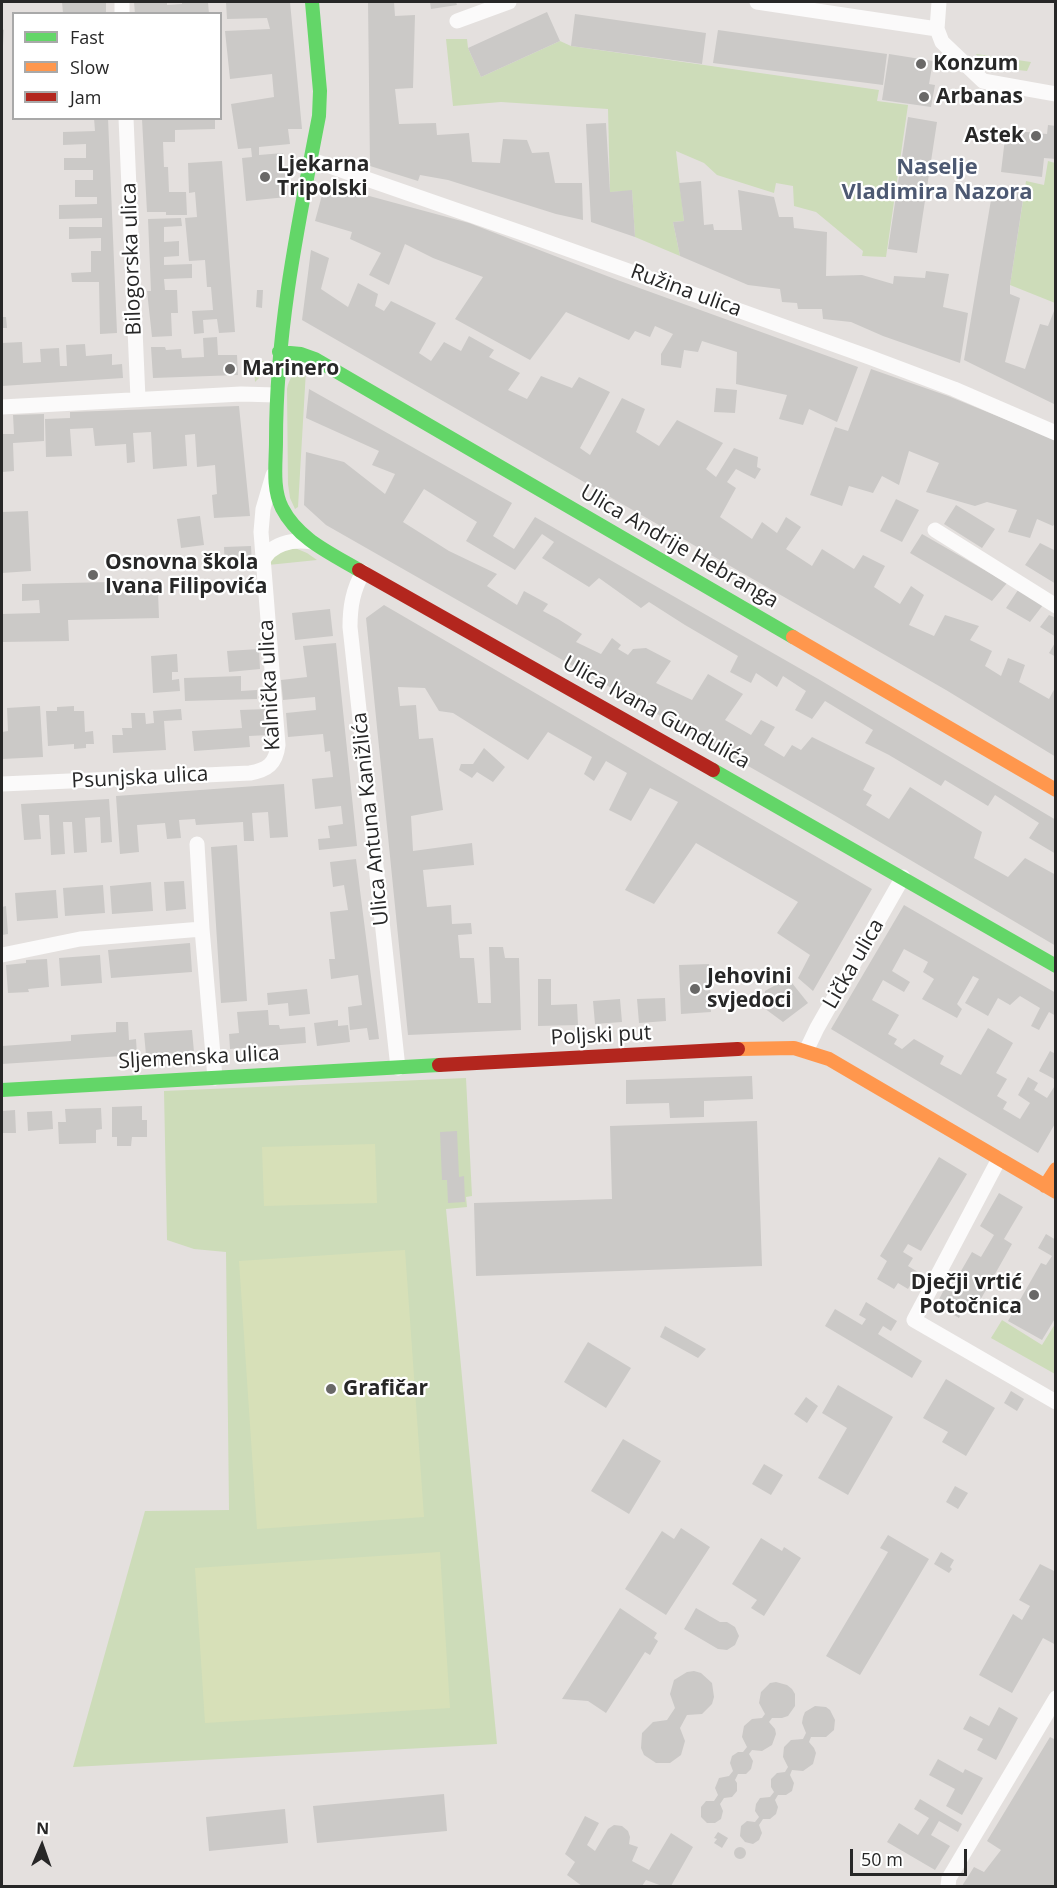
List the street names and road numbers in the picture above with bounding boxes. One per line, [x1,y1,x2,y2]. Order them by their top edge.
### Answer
street label: Bilogorska ulica [117,182,147,336]
street label: Ružina ulica [627,259,745,323]
street label: Ulica Andrije Hebranga [575,480,783,614]
street label: Kalnička ulica [254,619,286,751]
street label: Ulica Ivana Gundulića [558,651,754,775]
street label: Ulica Antuna Kanižlića [347,711,395,927]
street label: Psunjska ulica [71,762,209,794]
street label: Lička ulica [818,915,890,1013]
street label: Poljski put [550,1021,652,1051]
street label: Sljemenska ulica [118,1041,280,1075]

